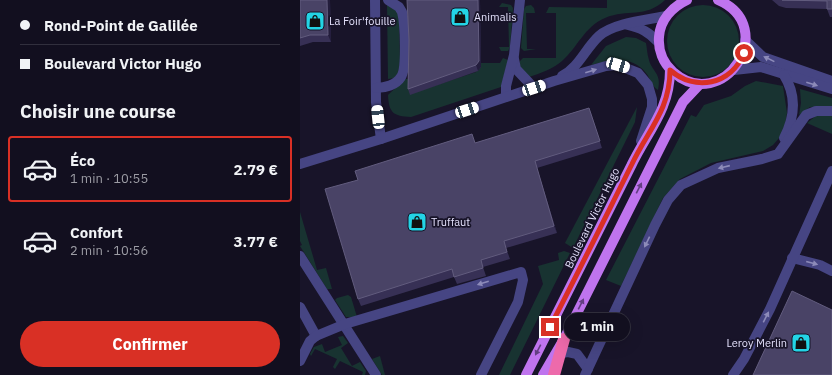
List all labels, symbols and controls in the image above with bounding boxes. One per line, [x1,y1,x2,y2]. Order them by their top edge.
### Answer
shop icon: Animalis [449,6,471,28]
shop icon: La Foir'fouille [304,10,326,32]
place label: Animalis [474,10,517,24]
place label: La Foir'fouille [329,14,395,28]
text: Rond-Point de Galilée [44,16,198,35]
route start [735,44,753,62]
text: Boulevard Victor Hugo [44,54,201,73]
car [605,56,631,74]
one-way arrow [763,56,775,62]
one-way arrow [585,68,597,74]
car [521,79,547,97]
one-way arrow [806,81,818,87]
text: Choisir une course [20,100,176,123]
car [454,101,480,119]
car [371,104,385,130]
icon: car [22,151,58,187]
text: Éco [70,151,95,170]
text: 2.79 € [233,160,278,179]
one-way arrow [718,164,730,170]
street label: Boulevard Victor Hugo [562,165,622,271]
text: 1 min · 10:55 [70,170,148,187]
one-way arrow [636,182,642,194]
shop icon: Truffaut [406,211,428,233]
place label: Truffaut [431,215,470,229]
icon: car [22,223,58,259]
text: Confort [70,223,123,242]
text: 3.77 € [233,232,278,251]
one-way arrow [644,237,650,248]
text: 2 min · 10:56 [70,242,148,259]
one-way arrow [806,260,818,266]
one-way arrow [477,280,489,286]
one-way arrow [578,298,584,310]
one-way arrow [763,311,769,323]
callout: 1 min [564,313,630,341]
route end [541,318,559,336]
text: 1 min [580,318,614,335]
button: Confirmer [20,321,280,367]
shop icon: Leroy Merlin [790,332,812,354]
place label: Leroy Merlin [726,336,787,350]
one-way arrow [535,344,541,356]

